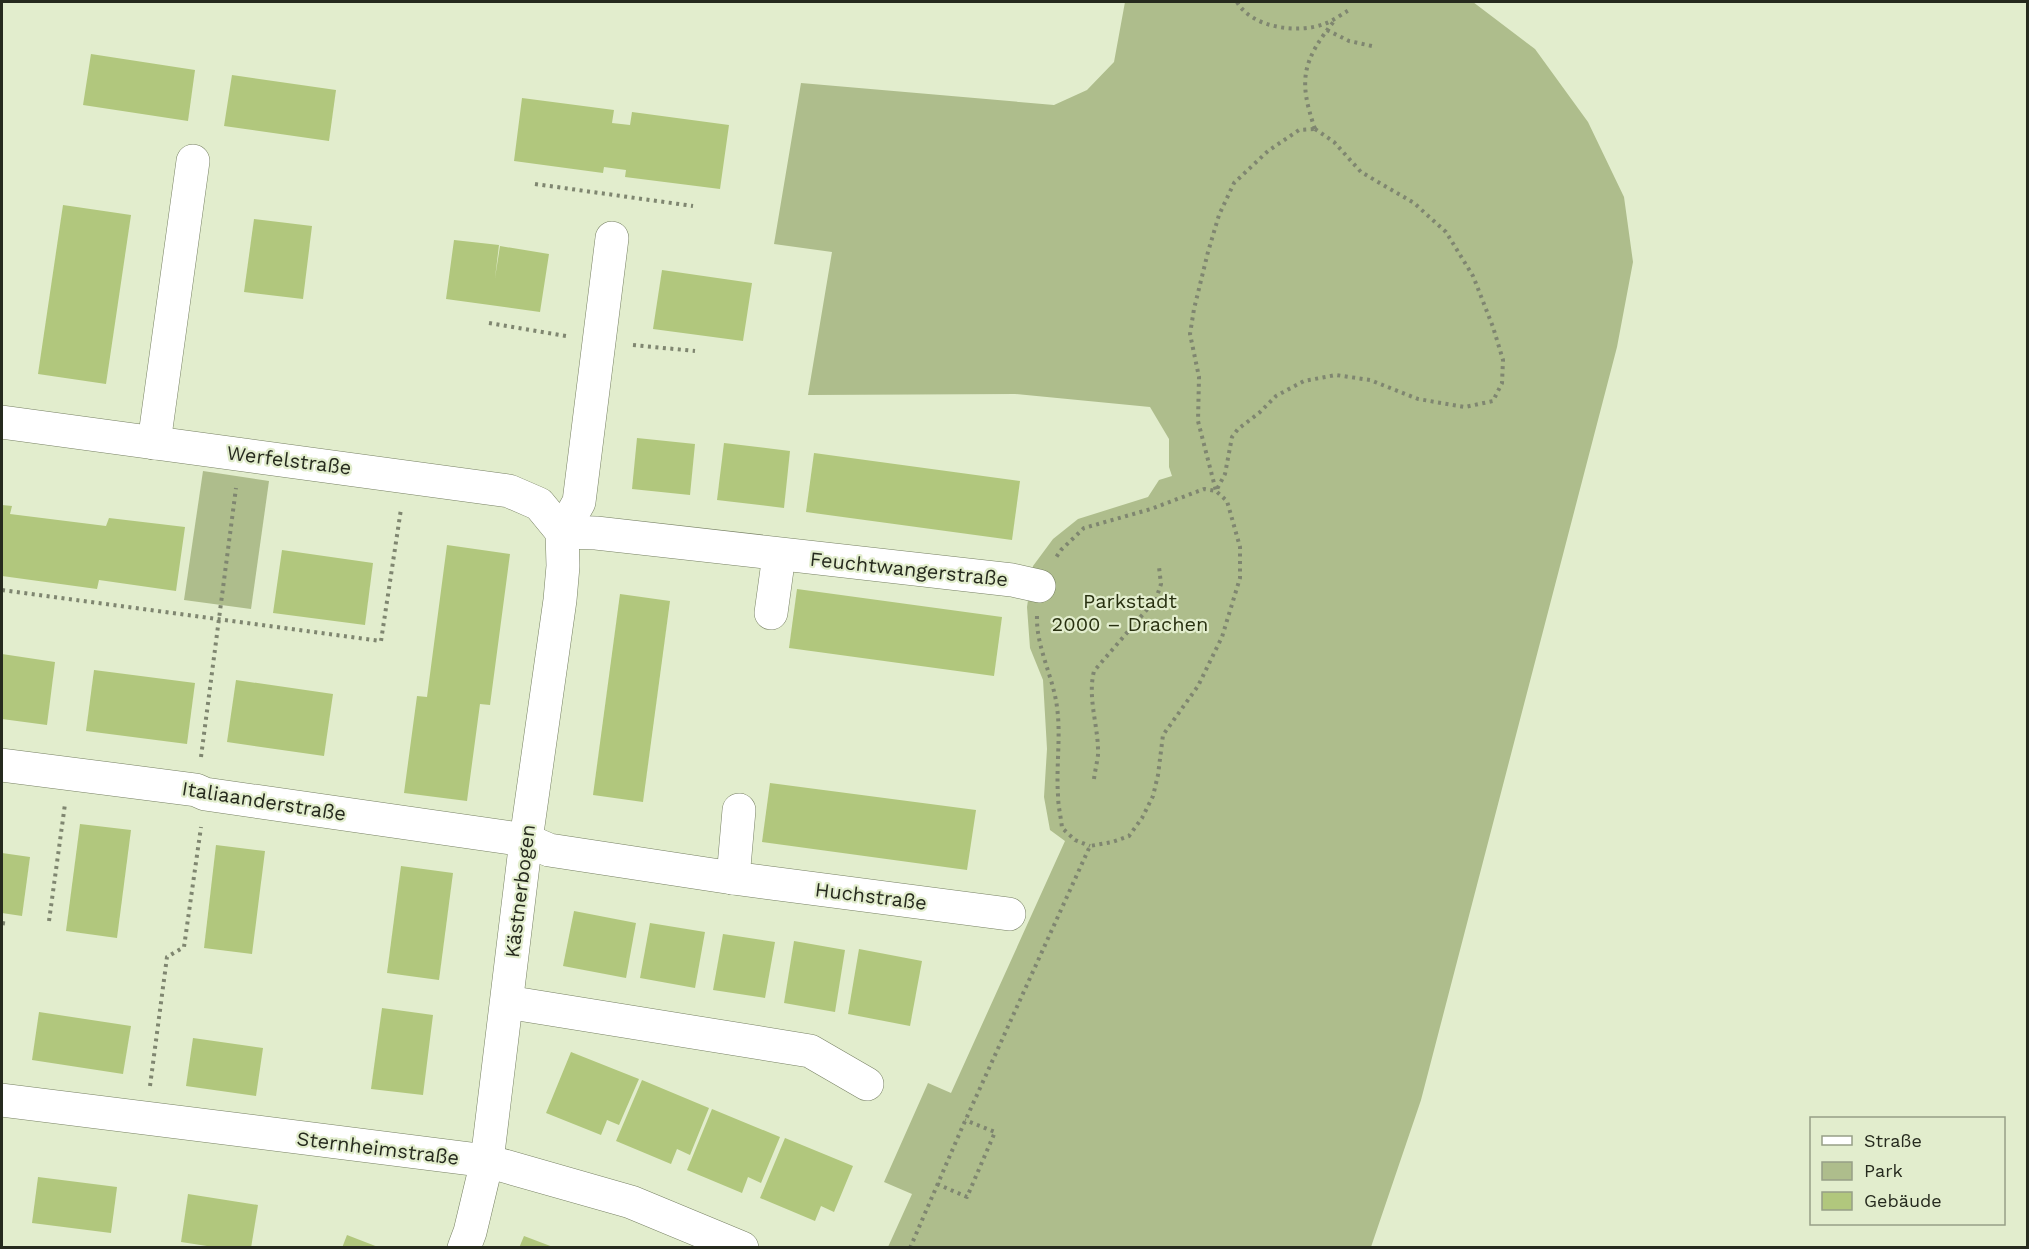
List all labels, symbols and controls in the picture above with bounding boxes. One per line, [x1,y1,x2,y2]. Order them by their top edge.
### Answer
street label: Werfelstraße [225,440,353,480]
street label: Feuchtwangerstraße [809,547,1009,591]
park label: Parkstadt 2000 – Drachen [1052,589,1208,636]
street label: Italiaanderstraße [180,776,348,826]
street label: Kästnerbogen [500,823,540,959]
street label: Huchstraße [814,877,928,915]
legend [1810,1117,2005,1225]
street label: Sternheimstraße [295,1126,461,1170]
text: Straße [1864,1130,1922,1151]
text: Park [1864,1160,1903,1181]
text: Gebäude [1864,1190,1942,1211]

